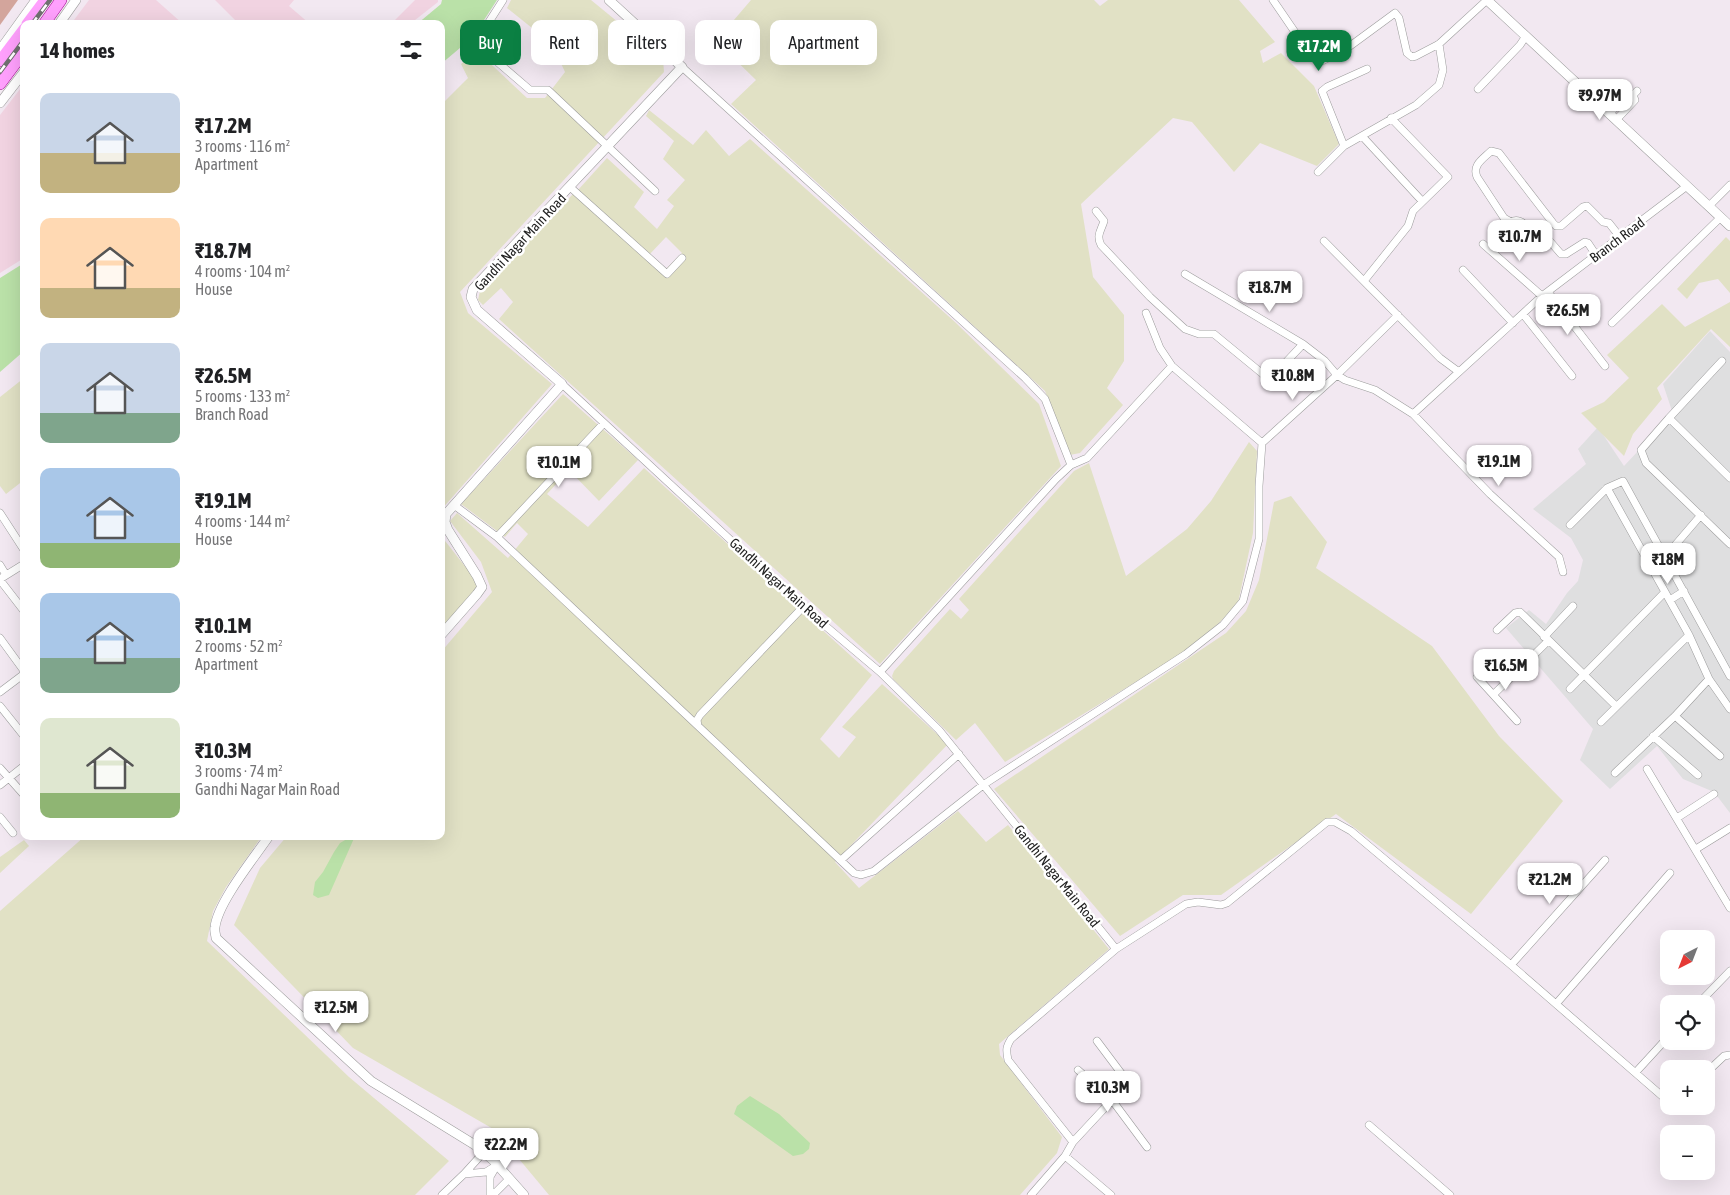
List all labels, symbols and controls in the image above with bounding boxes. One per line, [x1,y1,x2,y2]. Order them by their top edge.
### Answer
chip: Buy [460,20,521,65]
chip: Rent [531,20,598,65]
chip: Filters [608,20,685,65]
chip: New [695,20,760,65]
chip: Apartment [770,20,877,65]
pin: ₹17.2M [1278,30,1360,72]
icon: filters [397,36,425,64]
text: ₹17.2M [1297,37,1341,55]
text: 14 homes [40,38,115,62]
pin: ₹9.97M [1559,78,1641,121]
text: ₹9.97M [1578,86,1622,104]
icon: home [80,113,140,173]
text: ₹17.2M [195,113,251,137]
text: 3 rooms · 116 m² [195,137,290,155]
text: Apartment [195,155,258,173]
street label: Gandhi Nagar Main Road [471,190,569,294]
street label: Branch Road [1586,214,1648,266]
pin: ₹10.7M [1479,220,1561,262]
text: ₹10.7M [1498,227,1542,245]
icon: home [80,238,140,298]
text: ₹18.7M [195,238,251,262]
text: 4 rooms · 104 m² [195,262,290,280]
pin: ₹18.7M [1229,270,1311,313]
text: ₹18.7M [1248,278,1292,296]
text: House [195,280,232,298]
pin: ₹26.5M [1527,294,1609,336]
text: ₹26.5M [1546,301,1590,319]
pin: ₹10.8M [1252,358,1334,401]
icon: home [80,363,140,423]
text: ₹26.5M [195,363,251,387]
text: ₹10.8M [1271,366,1315,384]
text: 5 rooms · 133 m² [195,387,290,405]
text: Branch Road [195,405,269,423]
pin: ₹19.1M [1458,444,1540,487]
pin: ₹10.1M [518,446,600,488]
text: ₹19.1M [1477,452,1521,470]
text: ₹10.1M [537,453,581,471]
icon: home [80,488,140,548]
text: ₹19.1M [195,488,251,512]
text: 4 rooms · 144 m² [195,512,290,530]
text: House [195,530,232,548]
street label: Gandhi Nagar Main Road [726,535,832,631]
pin: ₹18M [1638,542,1698,585]
text: ₹18M [1652,550,1684,568]
icon: home [80,613,140,673]
text: ₹10.1M [195,613,251,637]
text: 2 rooms · 52 m² [195,637,283,655]
pin: ₹16.5M [1465,648,1547,691]
text: Apartment [195,655,258,673]
text: ₹16.5M [1484,656,1528,674]
icon: home [80,738,140,798]
text: ₹10.3M [195,738,251,762]
text: 3 rooms · 74 m² [195,762,283,780]
text: Gandhi Nagar Main Road [195,780,340,798]
street label: Gandhi Nagar Main Road [1011,822,1103,930]
pin: ₹21.2M [1509,862,1591,905]
text: ₹21.2M [1528,870,1572,888]
north arrow [1660,930,1715,985]
map controls [1660,930,1715,1180]
pin: ₹12.5M [295,990,377,1033]
button: locate [1660,995,1715,1050]
text: ₹12.5M [314,998,358,1016]
button: + [1660,1060,1715,1115]
pin: ₹10.3M [1067,1070,1149,1113]
text: ₹10.3M [1086,1078,1130,1096]
button: − [1660,1125,1715,1180]
pin: ₹22.2M [465,1128,547,1170]
text: ₹22.2M [484,1135,528,1153]

